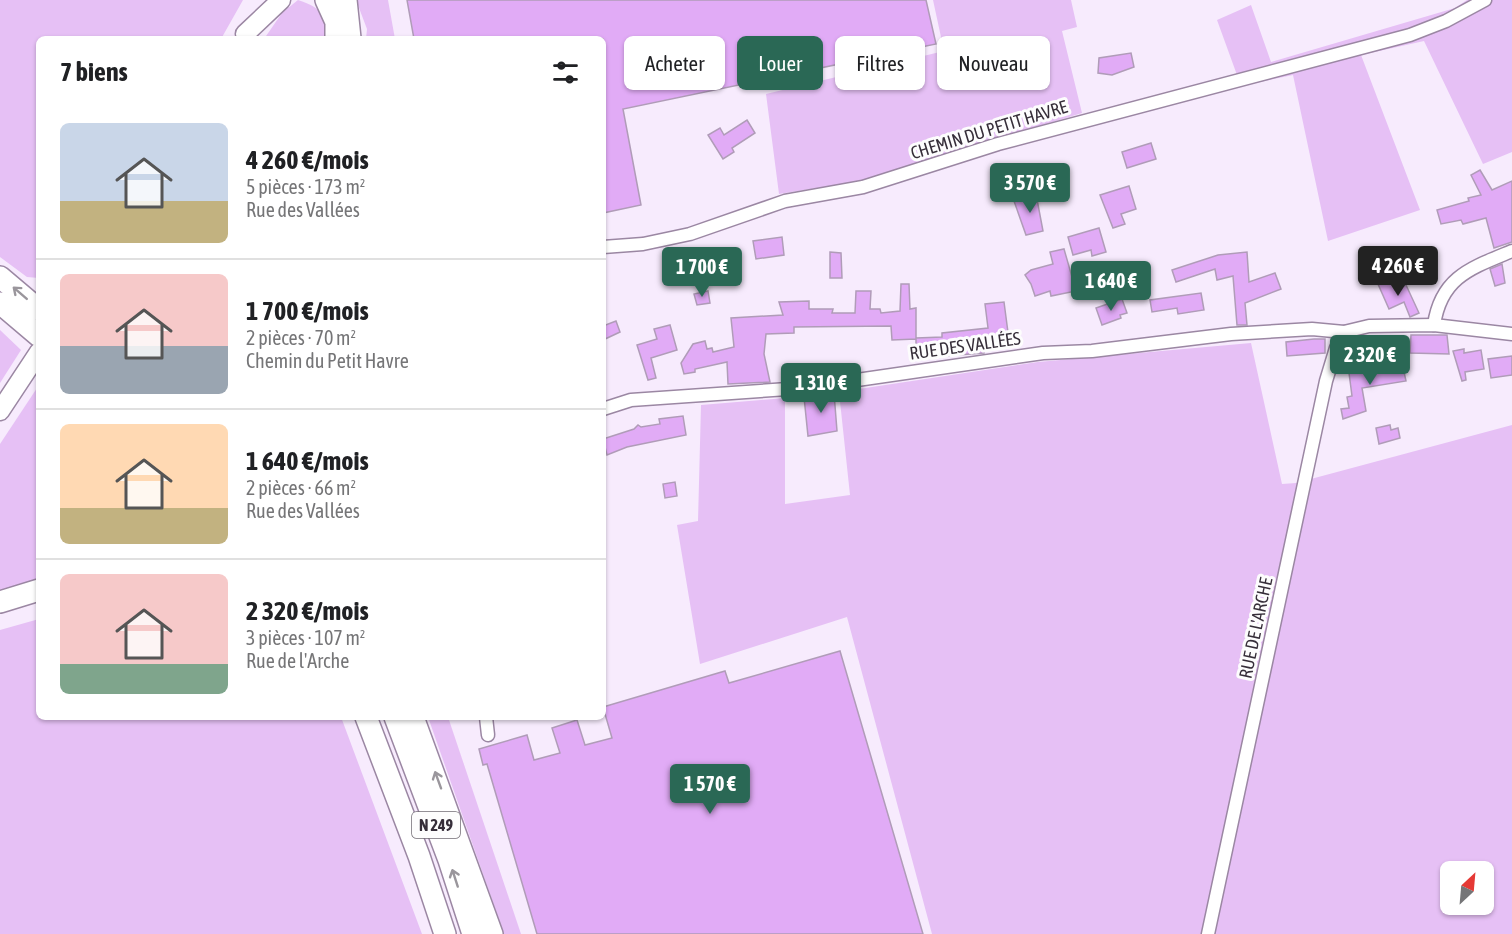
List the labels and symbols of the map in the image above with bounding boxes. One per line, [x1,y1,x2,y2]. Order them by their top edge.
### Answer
street label: CHEMIN DU PETIT HAVRE [908,96,1070,163]
pin: 3 570 € [975,163,1085,214]
pin: 4 260 € [1343,246,1453,297]
pin: 1 700 € [647,247,757,298]
pin: 1 640 € [1056,261,1166,312]
one-way arrow [12,286,27,300]
street label: RUE DES VALLÉES [908,327,1022,364]
pin: 2 320 € [1315,335,1425,386]
pin: 1 310 € [766,363,876,414]
street label: RUE DE L'ARCHE [1235,575,1277,680]
pin: 1 570 € [655,764,765,815]
one-way arrow [431,771,442,790]
road number: N 249 [412,812,460,838]
north arrow [1440,861,1494,915]
one-way arrow [449,869,460,888]

